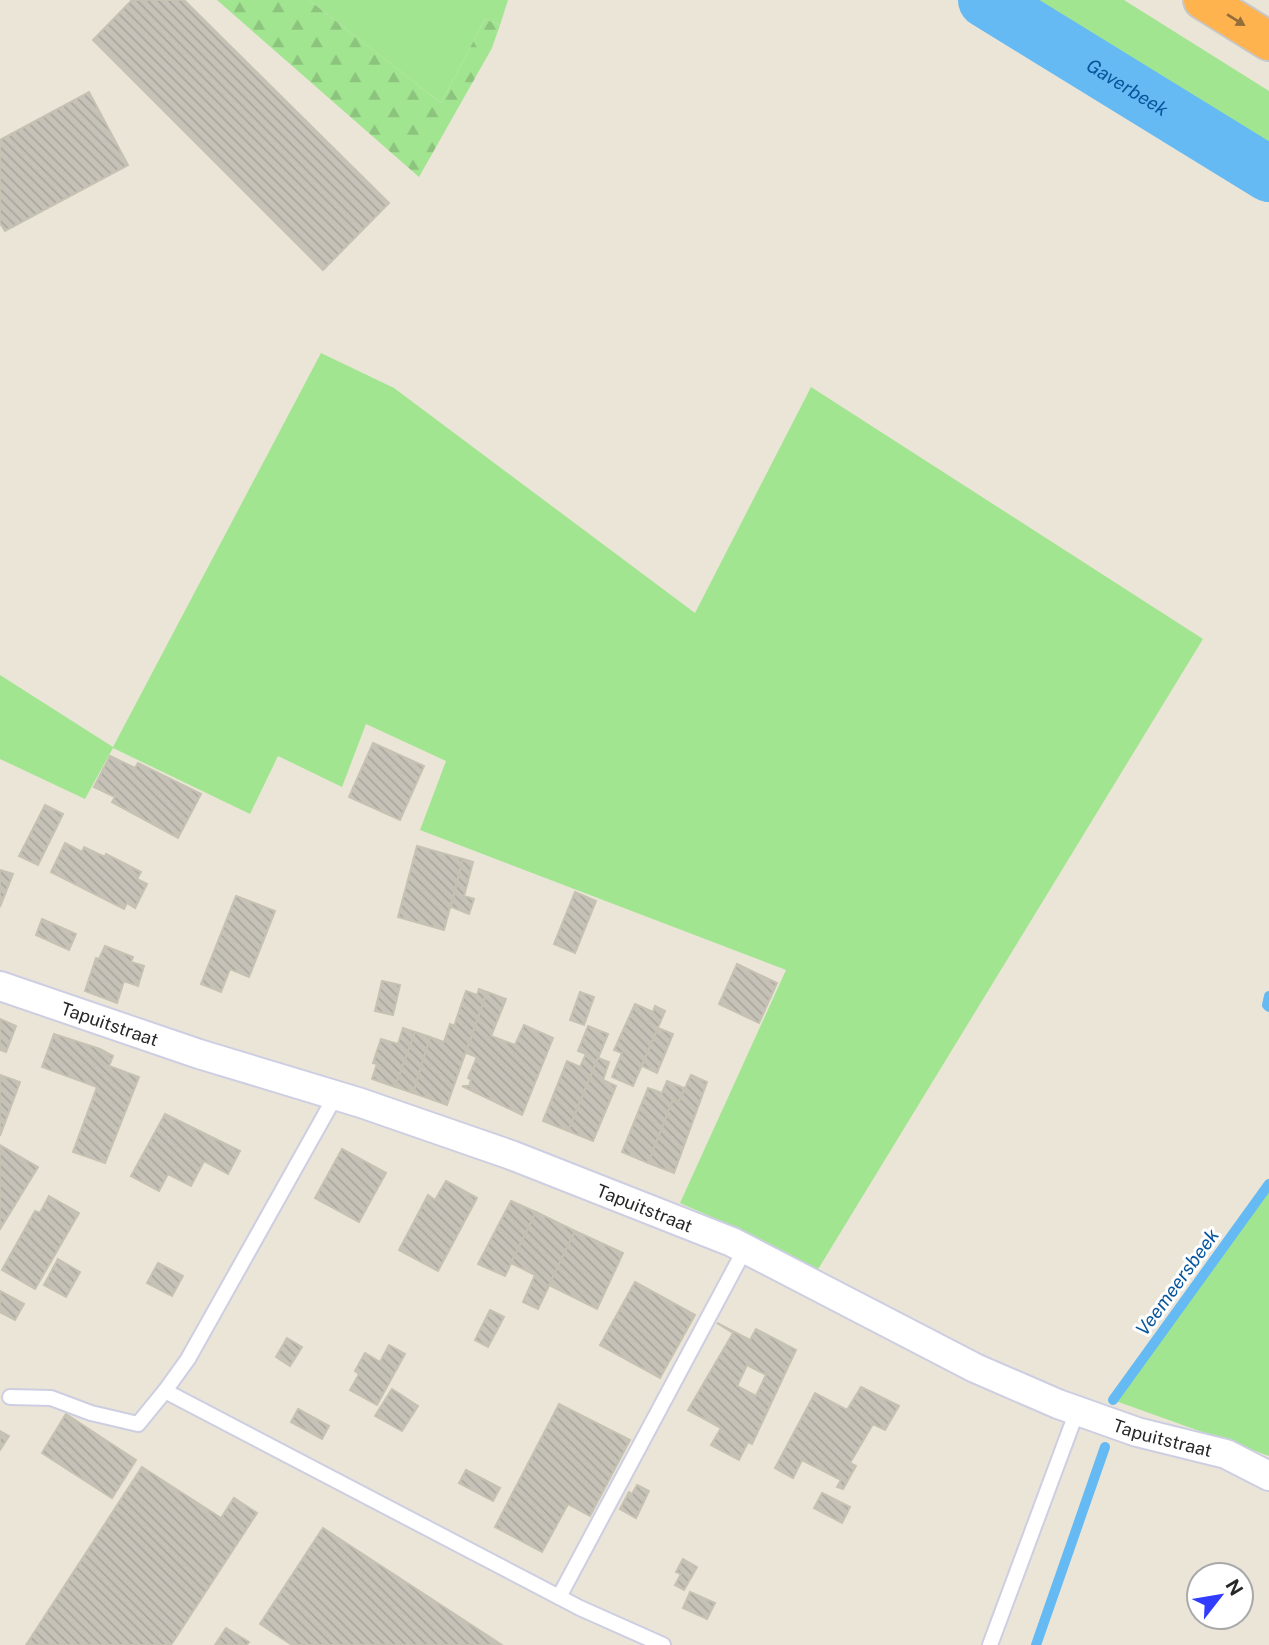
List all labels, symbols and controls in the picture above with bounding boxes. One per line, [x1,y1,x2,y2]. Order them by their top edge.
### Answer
one-way arrow [1226,14,1246,27]
water label: Gaverbeek [1083,54,1173,121]
street label: Tapuitstraat [58,997,161,1050]
street label: Tapuitstraat [594,1179,696,1236]
water label: Veemeersbeek [1131,1224,1224,1340]
street label: Tapuitstraat [1110,1414,1214,1461]
north arrow [1185,1561,1255,1631]
text: N [1221,1575,1248,1599]

